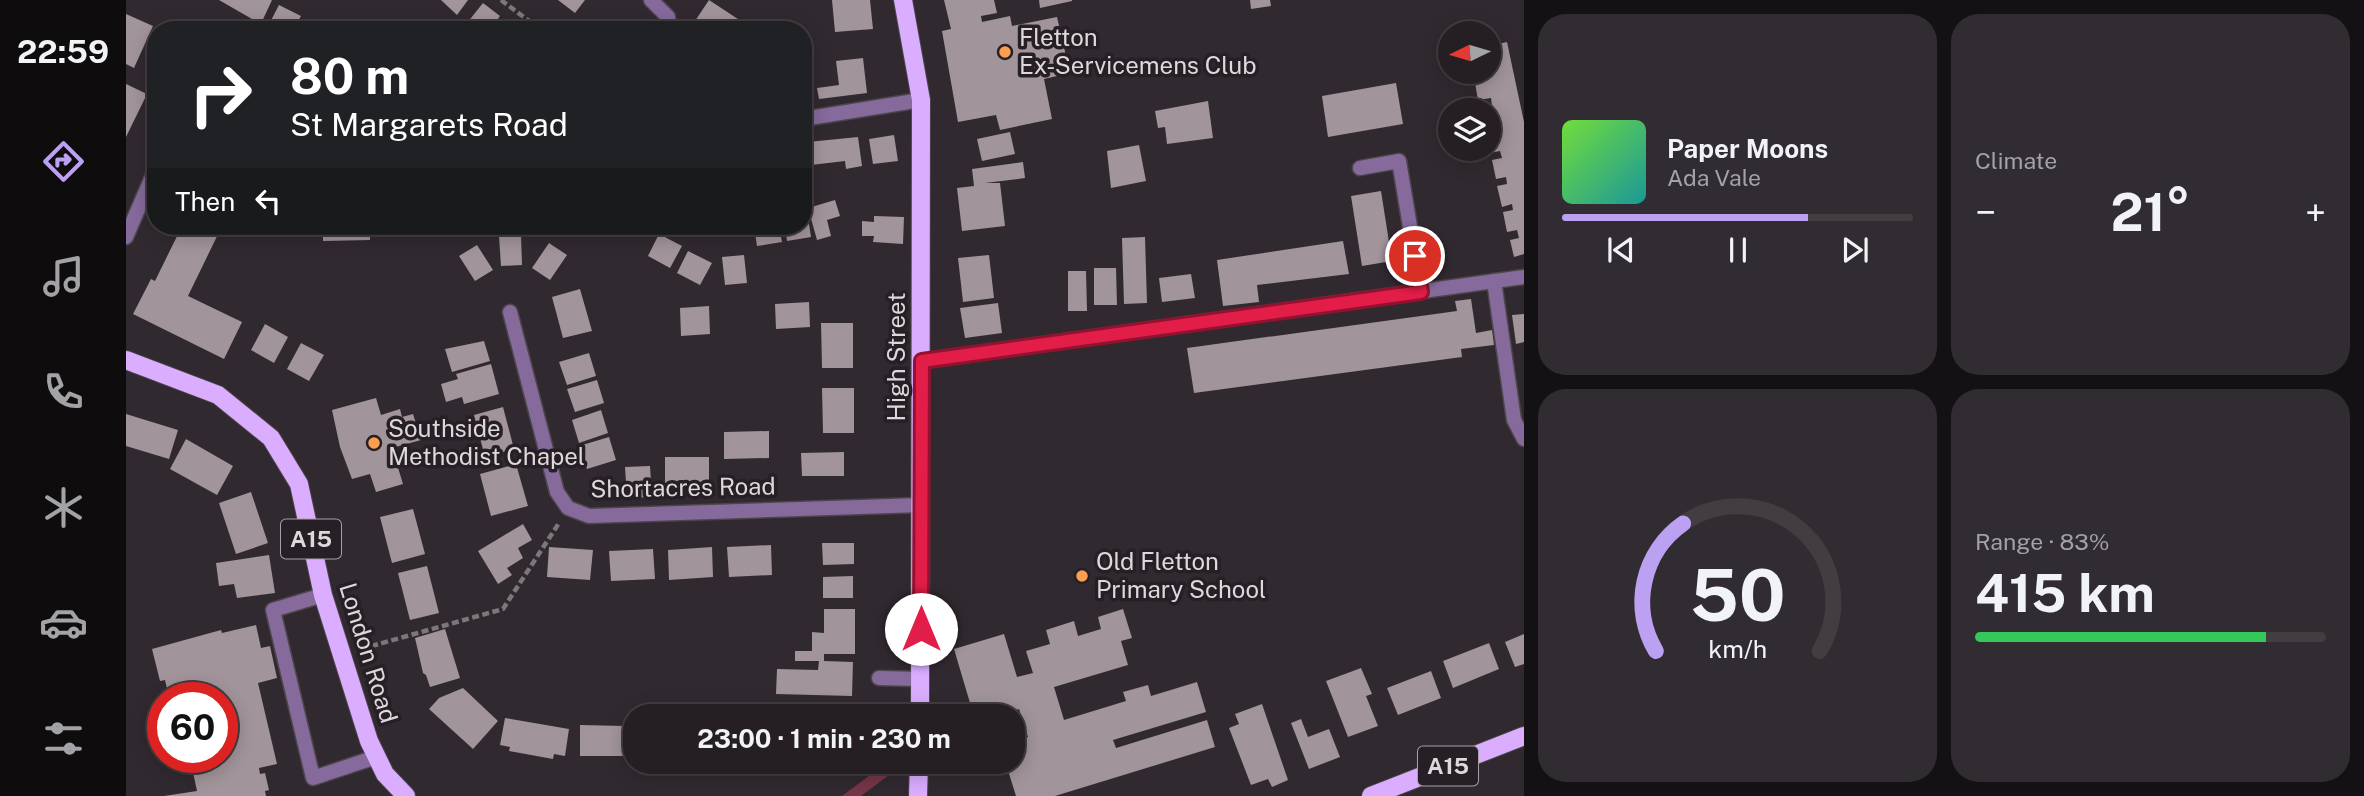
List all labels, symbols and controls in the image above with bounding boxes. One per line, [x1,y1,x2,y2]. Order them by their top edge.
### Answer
north arrow [1438,21,1502,84]
map controls [1438,21,1501,161]
place label: Fletton Ex-Servicemens Club [1019,23,1257,79]
text: 22:59 [17,33,109,70]
marker: Fletton Ex-Servicemens Club [997,44,1013,60]
text: 80 m [290,47,409,105]
icon: right [175,49,266,140]
button: layers [1438,98,1501,161]
text: St Margarets Road [290,106,568,143]
text: Paper Moons [1667,133,1828,164]
icon: directions [39,137,88,186]
text: Climate [1975,147,2057,174]
text: Ada Vale [1667,164,1761,191]
icon: left [249,182,287,220]
text: 21° [2111,182,2190,243]
text: Then [175,186,235,217]
text: − [1975,190,1996,235]
text: + [2305,190,2326,235]
pin [1385,226,1445,286]
icon: previous [1602,231,1640,269]
icon: pause [1719,231,1757,269]
icon: next [1836,231,1874,269]
icon: arrive [1396,237,1434,275]
icon: music [39,252,88,301]
street label: High Street [882,293,910,422]
icon: phone [39,367,88,416]
place label: Southside Methodist Chapel [388,414,585,470]
marker: Southside Methodist Chapel [366,435,382,451]
street label: Shortacres Road [590,471,776,503]
icon: climate [39,483,88,532]
road number: A15 [281,520,341,558]
text: Range · 83% [1975,528,2109,555]
place label: Old Fletton Primary School [1096,547,1266,603]
text: 50 [1689,553,1786,638]
text: 415 km [1975,563,2155,624]
marker: Old Fletton Primary School [1074,568,1090,584]
street label: London Road [334,579,404,726]
position arrow [884,592,958,666]
icon: car [39,598,88,647]
text: km/h [1708,634,1767,664]
speed limit sign: 60 [147,682,238,773]
icon: filters [39,714,88,763]
text: 23:00 · 1 min · 230 m [697,723,951,754]
road number: A15 [1418,746,1478,786]

